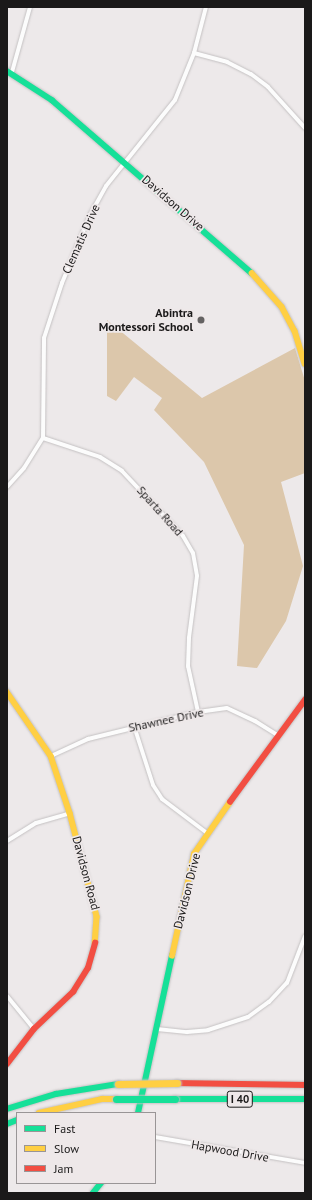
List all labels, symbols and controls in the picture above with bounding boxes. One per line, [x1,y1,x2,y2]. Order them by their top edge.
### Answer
street label: Davidson Drive [139,172,207,234]
street label: Clematis Drive [59,202,103,276]
place label: Abintra Montessori School [99,306,193,334]
marker: Abintra Montessori School [196,315,206,325]
street label: Sparta Road [134,483,186,539]
street label: Shawnee Drive [127,705,205,735]
street label: Davidson Road [69,834,103,912]
street label: Davidson Drive [171,852,203,930]
road number: I 40 [226,1090,254,1108]
legend [16,1112,156,1184]
text: Fast [54,1121,75,1136]
street label: Hapwood Drive [190,1137,270,1165]
text: Slow [54,1141,79,1156]
text: Jam [54,1161,73,1176]

